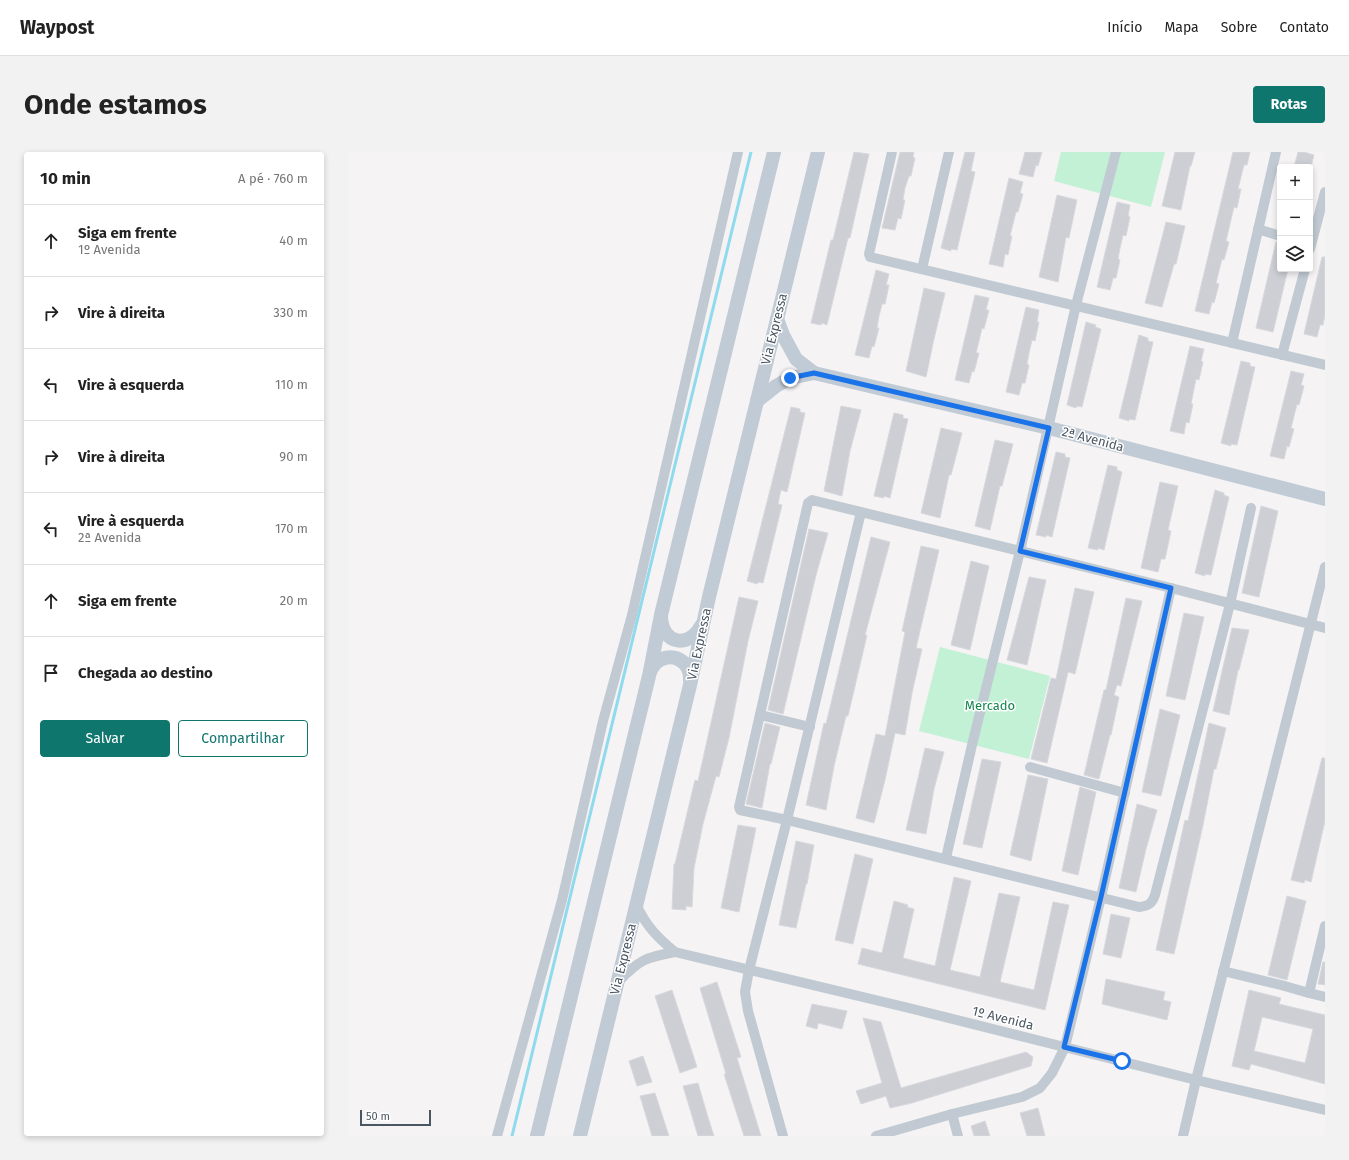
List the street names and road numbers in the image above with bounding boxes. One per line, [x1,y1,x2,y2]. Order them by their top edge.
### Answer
street label: Via Expressa [758,292,790,366]
street label: 2ª Avenida [1060,424,1126,454]
street label: Via Expressa [684,607,714,681]
street label: Via Expressa [607,922,639,996]
street label: 1º Avenida [971,1003,1035,1033]

